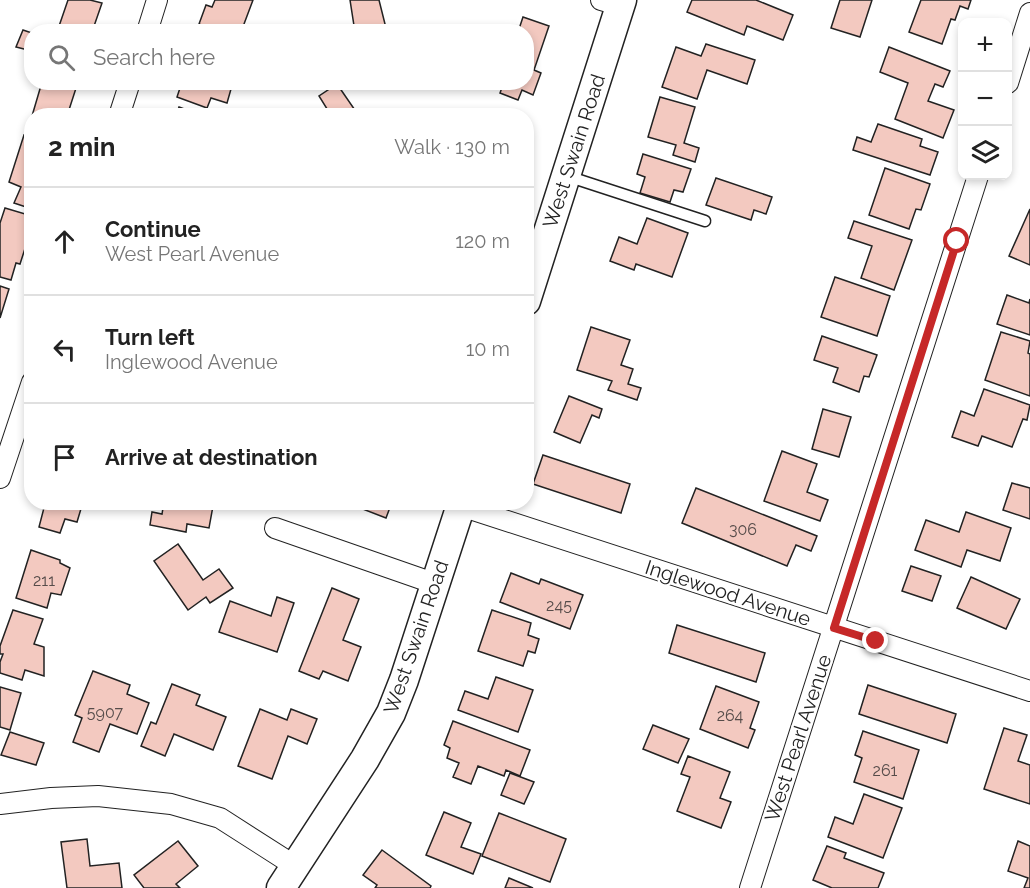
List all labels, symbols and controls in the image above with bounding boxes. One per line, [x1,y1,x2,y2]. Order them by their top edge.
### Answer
map controls [958,18,1012,180]
button: + [958,18,1012,72]
search box [24,24,534,90]
icon: search [45,41,78,74]
text: Search here [93,44,215,70]
street label: West Swain Road [538,71,610,231]
button: − [958,72,1012,126]
button: layers [958,126,1012,180]
text: 2 min [48,132,115,162]
text: Walk · 130 m [394,135,510,159]
text: Continue [105,216,201,242]
icon: ahead [48,225,81,258]
route start [943,227,969,253]
text: 120 m [455,229,510,253]
text: West Pearl Avenue [105,242,279,266]
text: Turn left [105,324,195,350]
icon: left [48,333,81,366]
text: 10 m [466,337,510,361]
text: Inglewood Avenue [105,350,278,374]
icon: arrive [48,441,81,474]
text: Arrive at destination [105,444,318,470]
house number: 306 [729,520,757,539]
street label: Inglewood Avenue [642,555,814,631]
street label: West Swain Road [379,557,453,717]
house number: 211 [33,571,55,590]
house number: 245 [546,596,572,615]
route end [862,627,888,653]
street label: West Pearl Avenue [760,651,836,825]
house number: 5907 [87,703,124,722]
house number: 264 [717,706,744,725]
house number: 261 [873,761,898,780]

